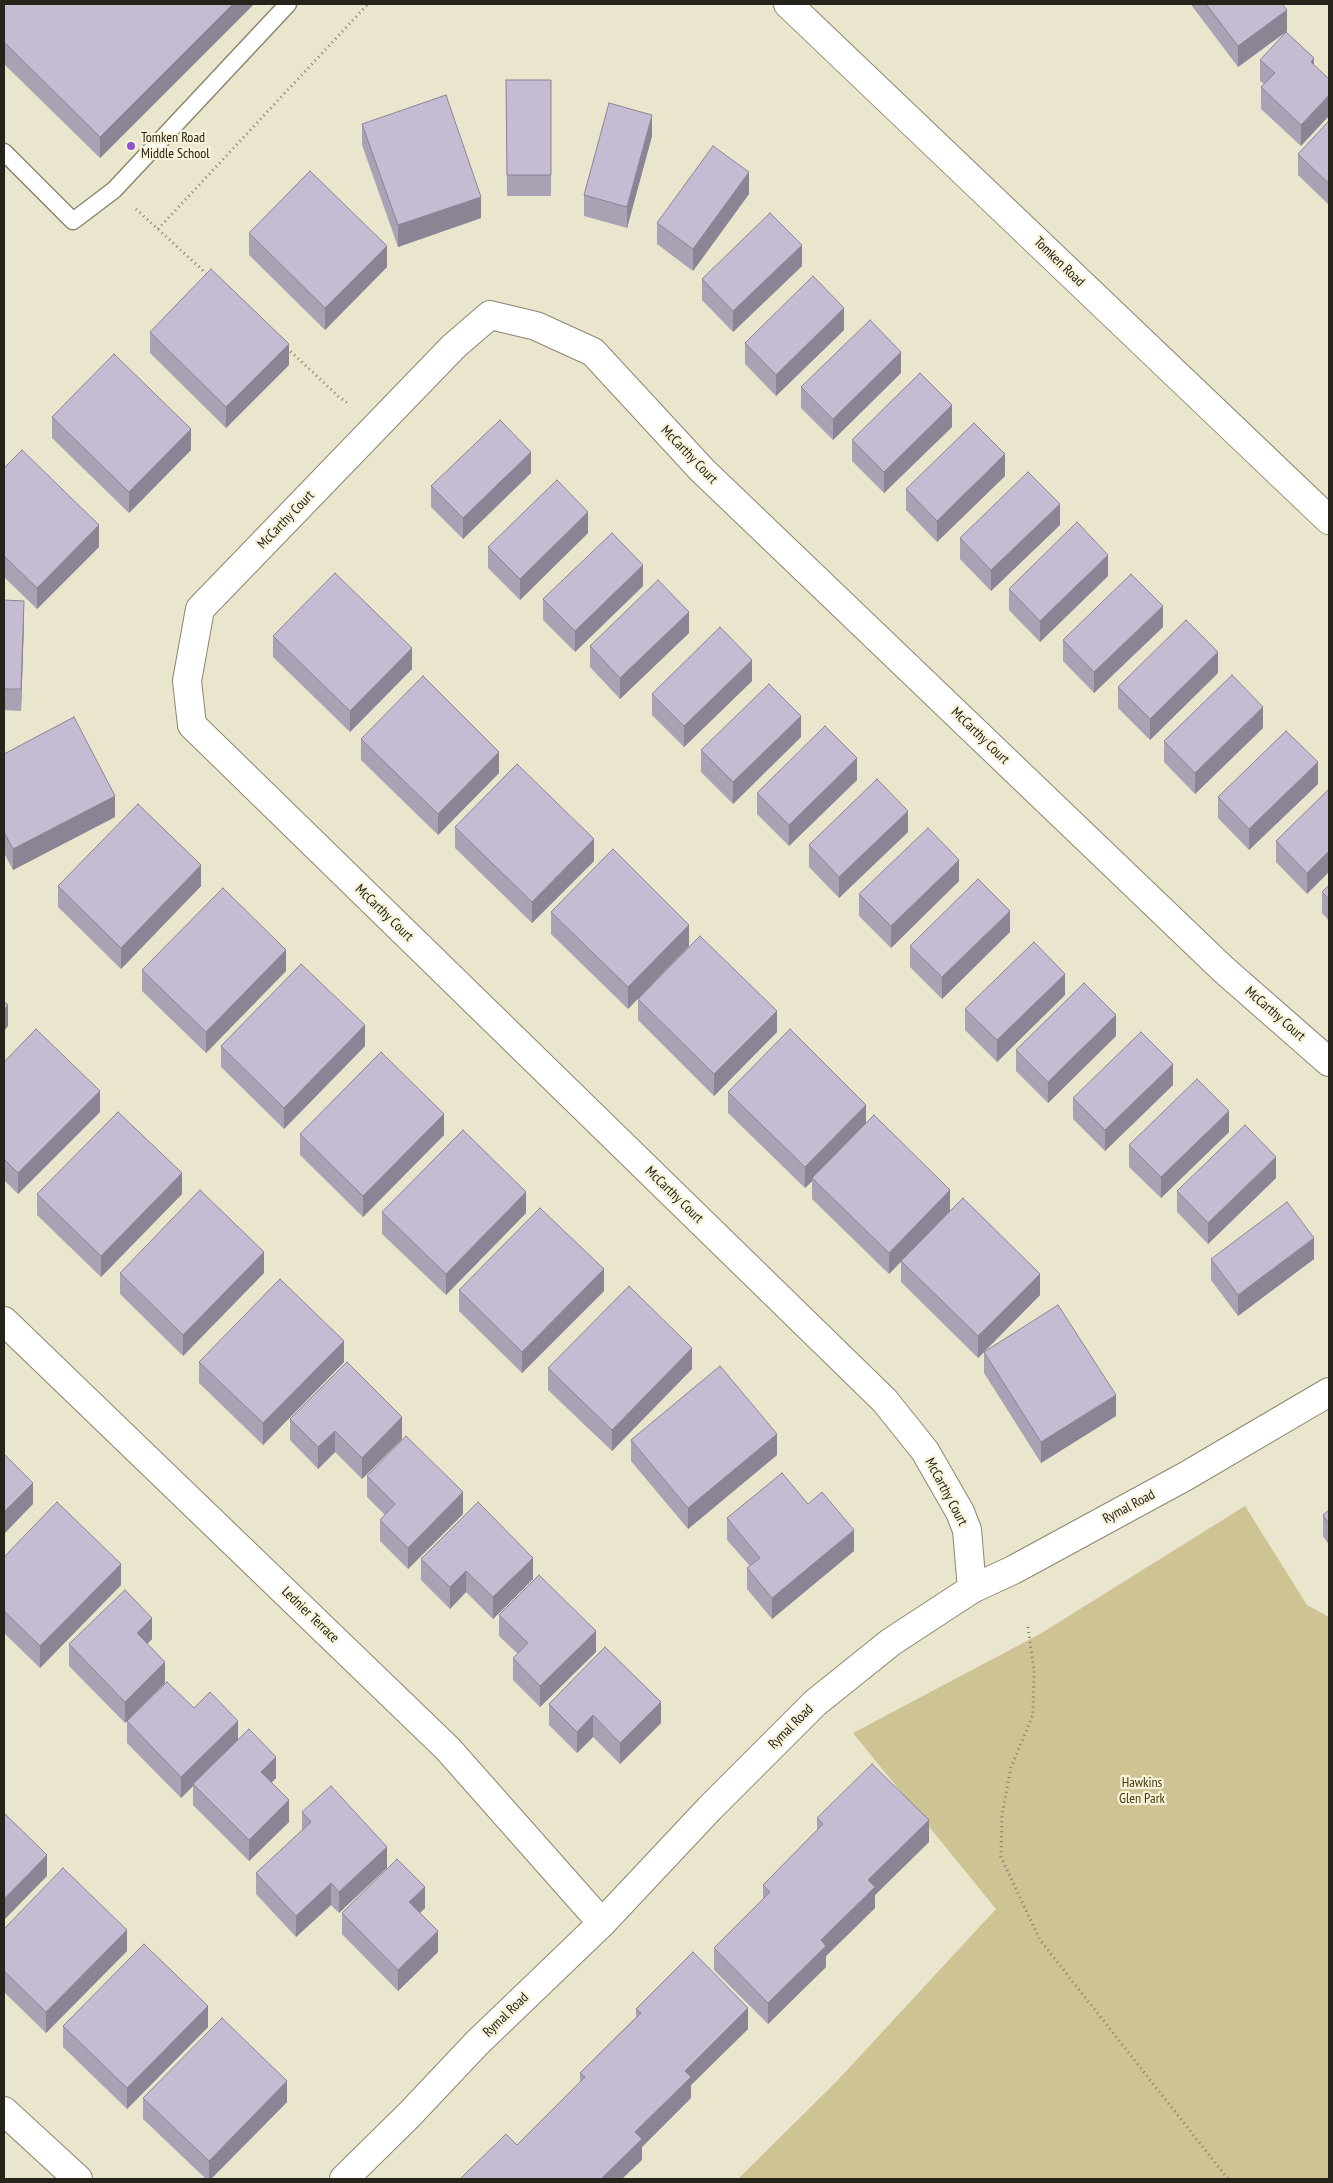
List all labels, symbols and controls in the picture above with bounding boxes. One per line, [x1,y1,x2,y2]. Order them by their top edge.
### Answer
place label: Tomken Road Middle School [141,130,210,162]
marker: Tomken Road Middle School [125,140,137,152]
street label: Tomken Road [1030,234,1088,290]
street label: McCarthy Court [657,422,721,488]
street label: McCarthy Court [254,487,318,553]
street label: McCarthy Court [947,704,1013,768]
street label: McCarthy Court [351,881,417,945]
street label: McCarthy Court [1241,983,1309,1045]
street label: McCarthy Court [641,1163,707,1227]
street label: McCarthy Court [921,1455,971,1529]
street label: Rymal Road [1100,1486,1158,1528]
street label: Lednier Terrace [278,1584,342,1646]
street label: Rymal Road [765,1701,817,1753]
park label: Hawkins Glen Park [1119,1775,1165,1808]
street label: Rymal Road [480,1989,532,2041]

